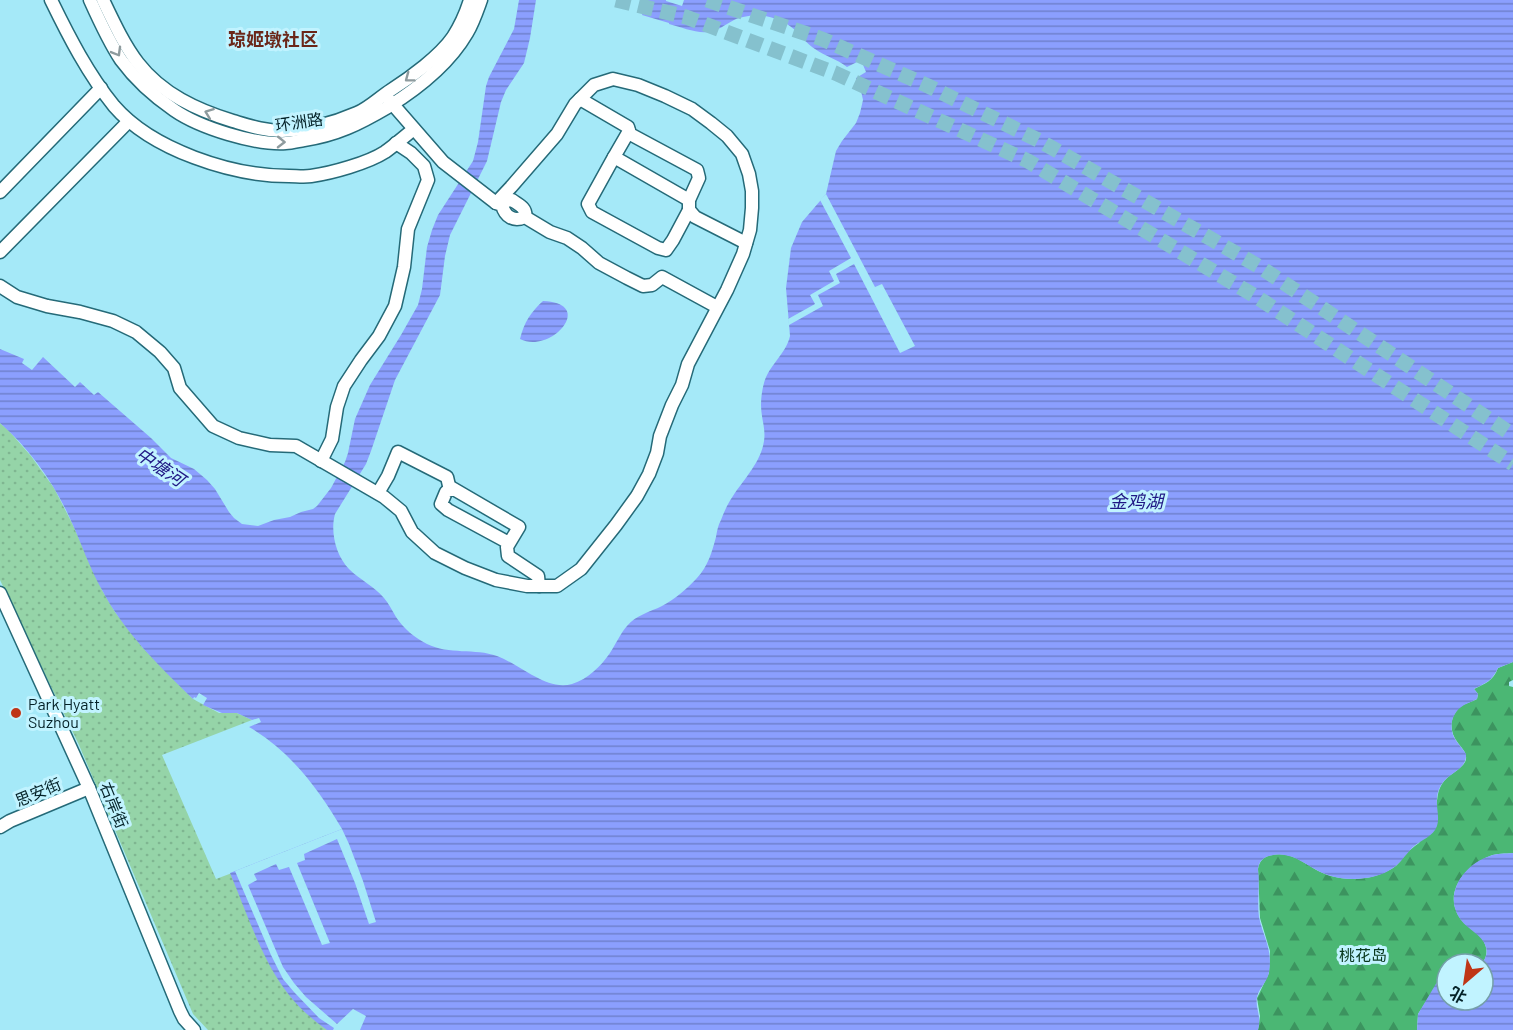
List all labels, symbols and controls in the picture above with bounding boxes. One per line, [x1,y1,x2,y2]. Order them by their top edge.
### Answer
district label: 琼姬墩社区 [228,28,318,50]
one-way arrow [110,46,121,56]
one-way arrow [405,70,416,81]
one-way arrow [204,108,215,120]
street label: 环洲路 [274,109,324,134]
one-way arrow [276,136,285,148]
water label: 中塘河 [132,442,192,492]
water label: 金鸡湖 [1109,490,1166,512]
place label: Park Hyatt Suzhou [28,694,100,731]
marker: Park Hyatt Suzhou [9,706,23,720]
street label: 思安街 [12,773,64,810]
street label: 右岸街 [97,779,132,831]
park label: 桃花岛 [1339,945,1387,964]
north arrow [1435,952,1495,1012]
text: 北 [1446,983,1469,1008]

